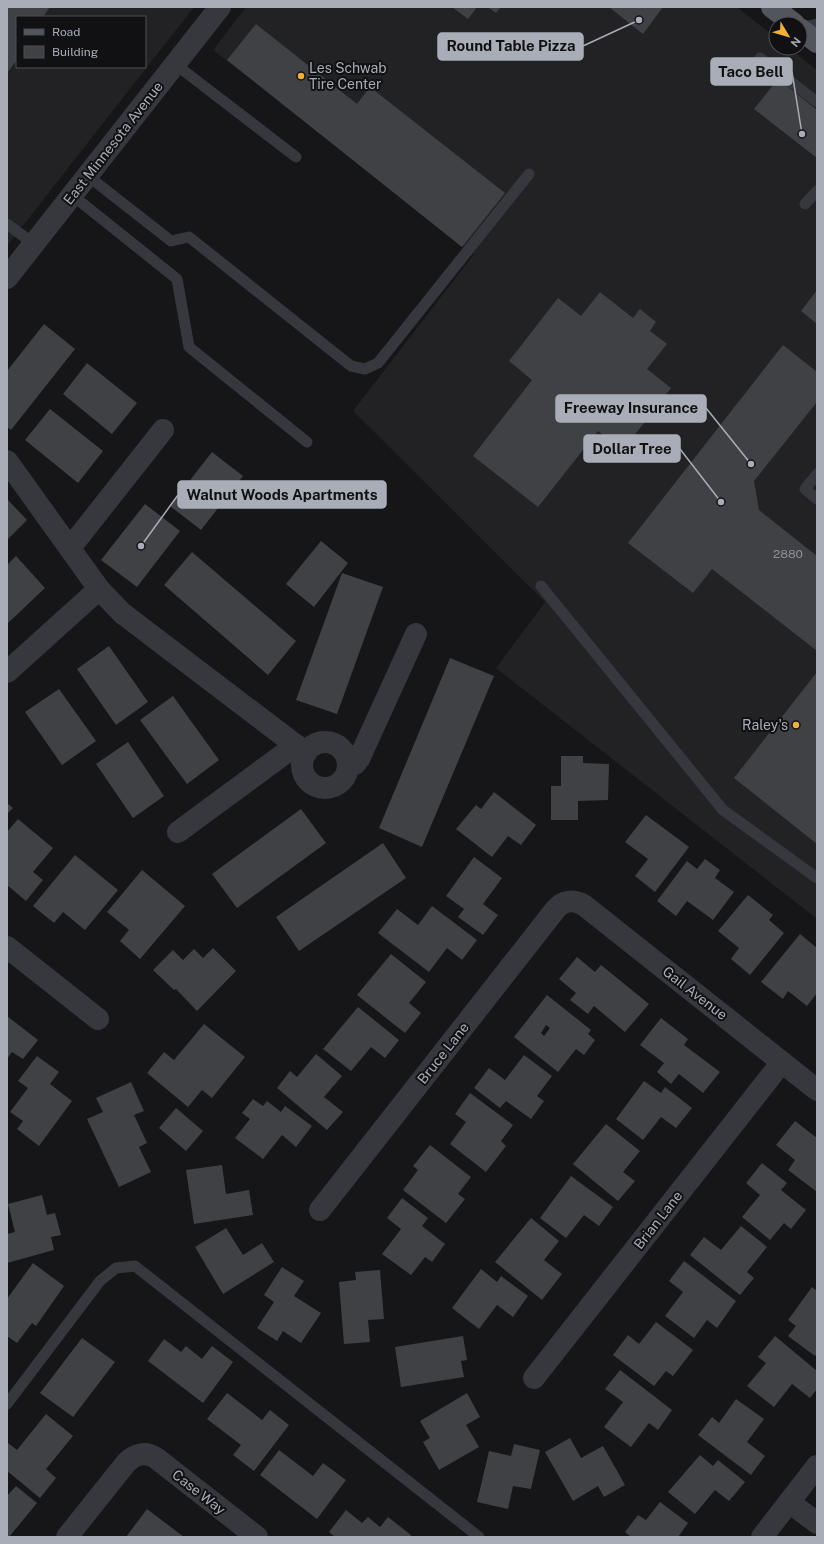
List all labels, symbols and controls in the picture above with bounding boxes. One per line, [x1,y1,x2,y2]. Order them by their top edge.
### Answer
legend [16,16,146,68]
north arrow [768,16,808,56]
text: Road [52,25,80,39]
callout: Round Table Pizza [438,33,583,60]
text: N [789,35,803,49]
text: Round Table Pizza [446,37,576,54]
text: Building [52,45,98,59]
callout: Taco Bell [711,58,792,85]
place label: Les Schwab Tire Center [309,60,387,92]
text: Taco Bell [718,63,784,80]
marker: Les Schwab Tire Center [296,71,306,81]
street label: East Minnesota Avenue [60,78,166,208]
callout: Freeway Insurance [556,395,706,422]
text: Freeway Insurance [564,399,698,416]
callout: Dollar Tree [584,435,680,462]
text: Dollar Tree [592,440,672,457]
callout: Walnut Woods Apartments [178,481,386,508]
text: Walnut Woods Apartments [186,486,378,503]
house number: 2880 [773,547,803,561]
place label: Raley's [742,717,788,733]
marker: Raley's [791,720,801,730]
street label: Gail Avenue [660,963,730,1023]
street label: Bruce Lane [414,1019,472,1087]
street label: Brian Lane [630,1188,686,1252]
street label: Case Way [169,1466,229,1518]

